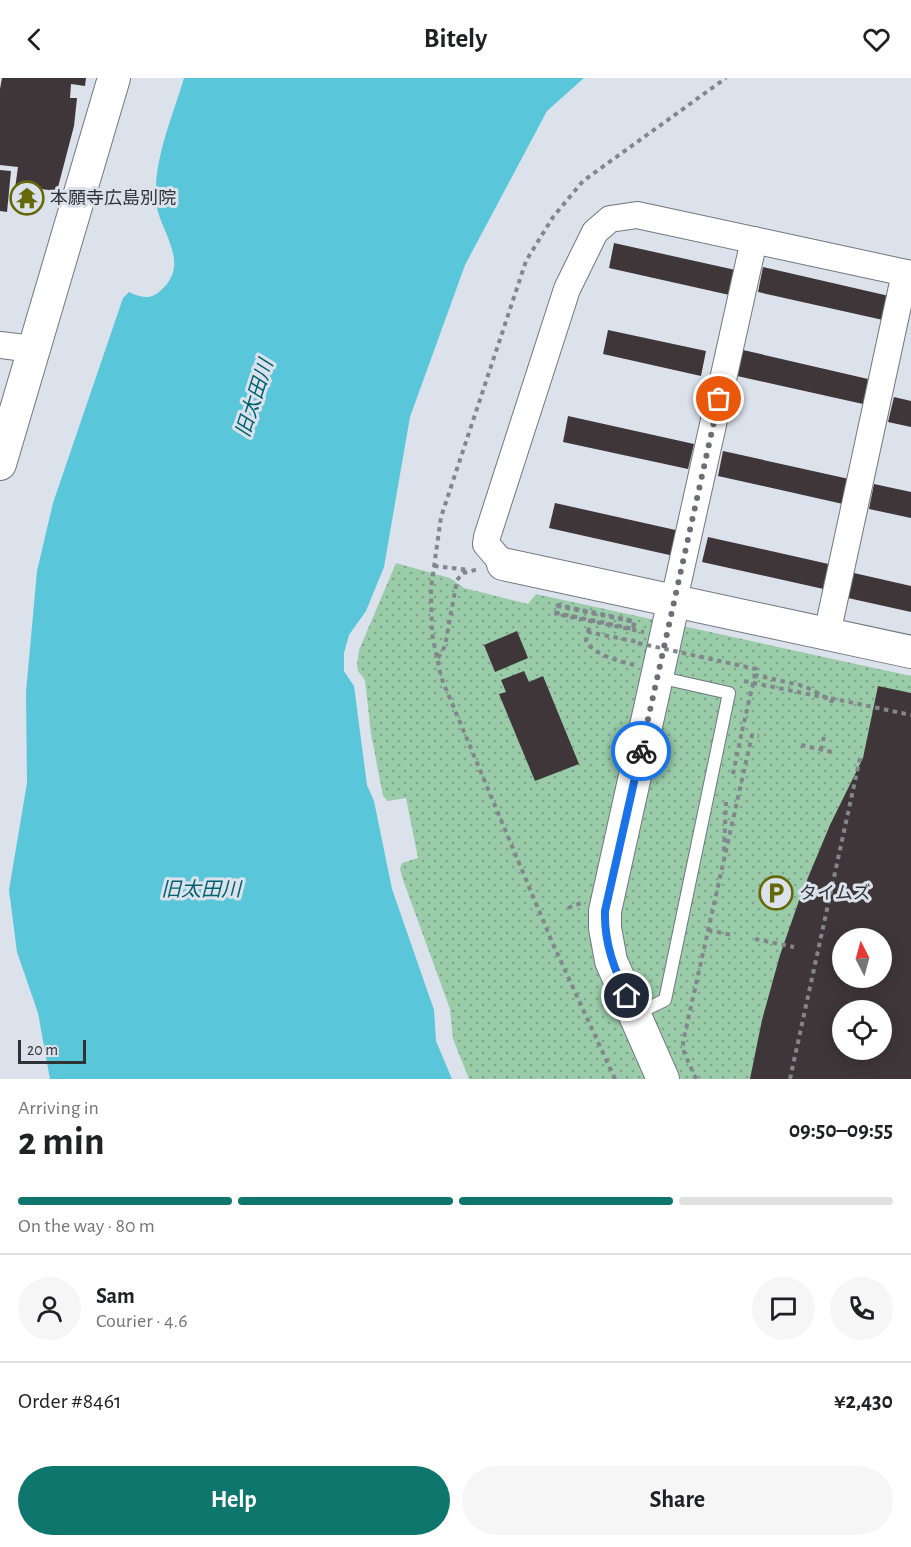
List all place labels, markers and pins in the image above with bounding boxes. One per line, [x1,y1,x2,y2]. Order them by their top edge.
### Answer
temple icon: 本願寺広島別院 [9,180,45,216]
place label: 本願寺広島別院 [50,188,176,208]
pin [693,373,744,424]
parking icon: タイムズ [758,875,794,911]
place label: タイムズ [799,883,871,903]
pin [601,970,652,1021]

